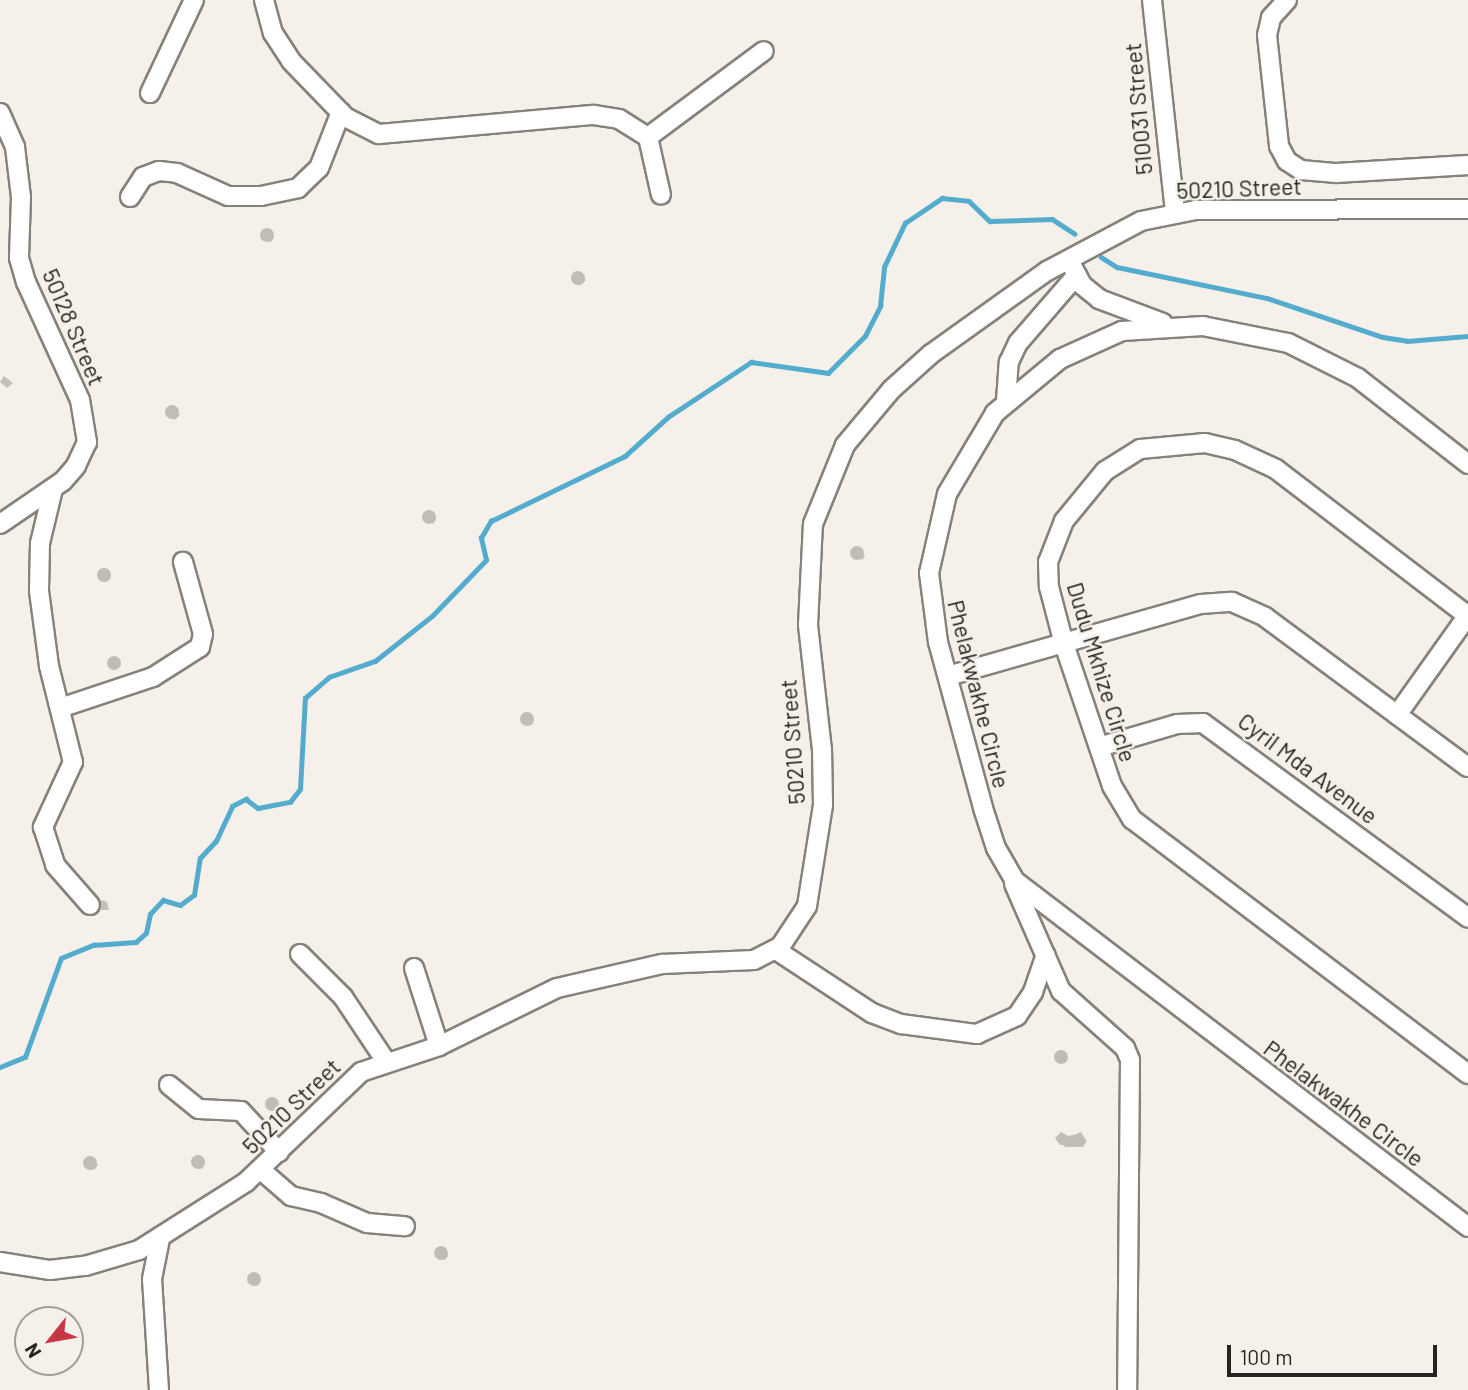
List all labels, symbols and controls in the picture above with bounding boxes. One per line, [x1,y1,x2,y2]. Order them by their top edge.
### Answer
street label: 510031 Street [1118,42,1158,176]
street label: 50210 Street [1176,172,1302,204]
street label: 50128 Street [37,265,111,389]
street label: Dudu Mkhize Circle [1062,579,1142,765]
street label: Phelakwakhe Circle [942,597,1016,791]
street label: 50210 Street [774,679,810,805]
street label: Cyril Mda Avenue [1233,707,1383,829]
street label: Phelakwakhe Circle [1259,1034,1429,1172]
street label: 50210 Street [236,1053,346,1159]
north arrow [14,1306,84,1376]
scale bar [1230,1330,1440,1374]
text: N [19,1340,45,1362]
text: 100 m [1240,1344,1293,1369]

